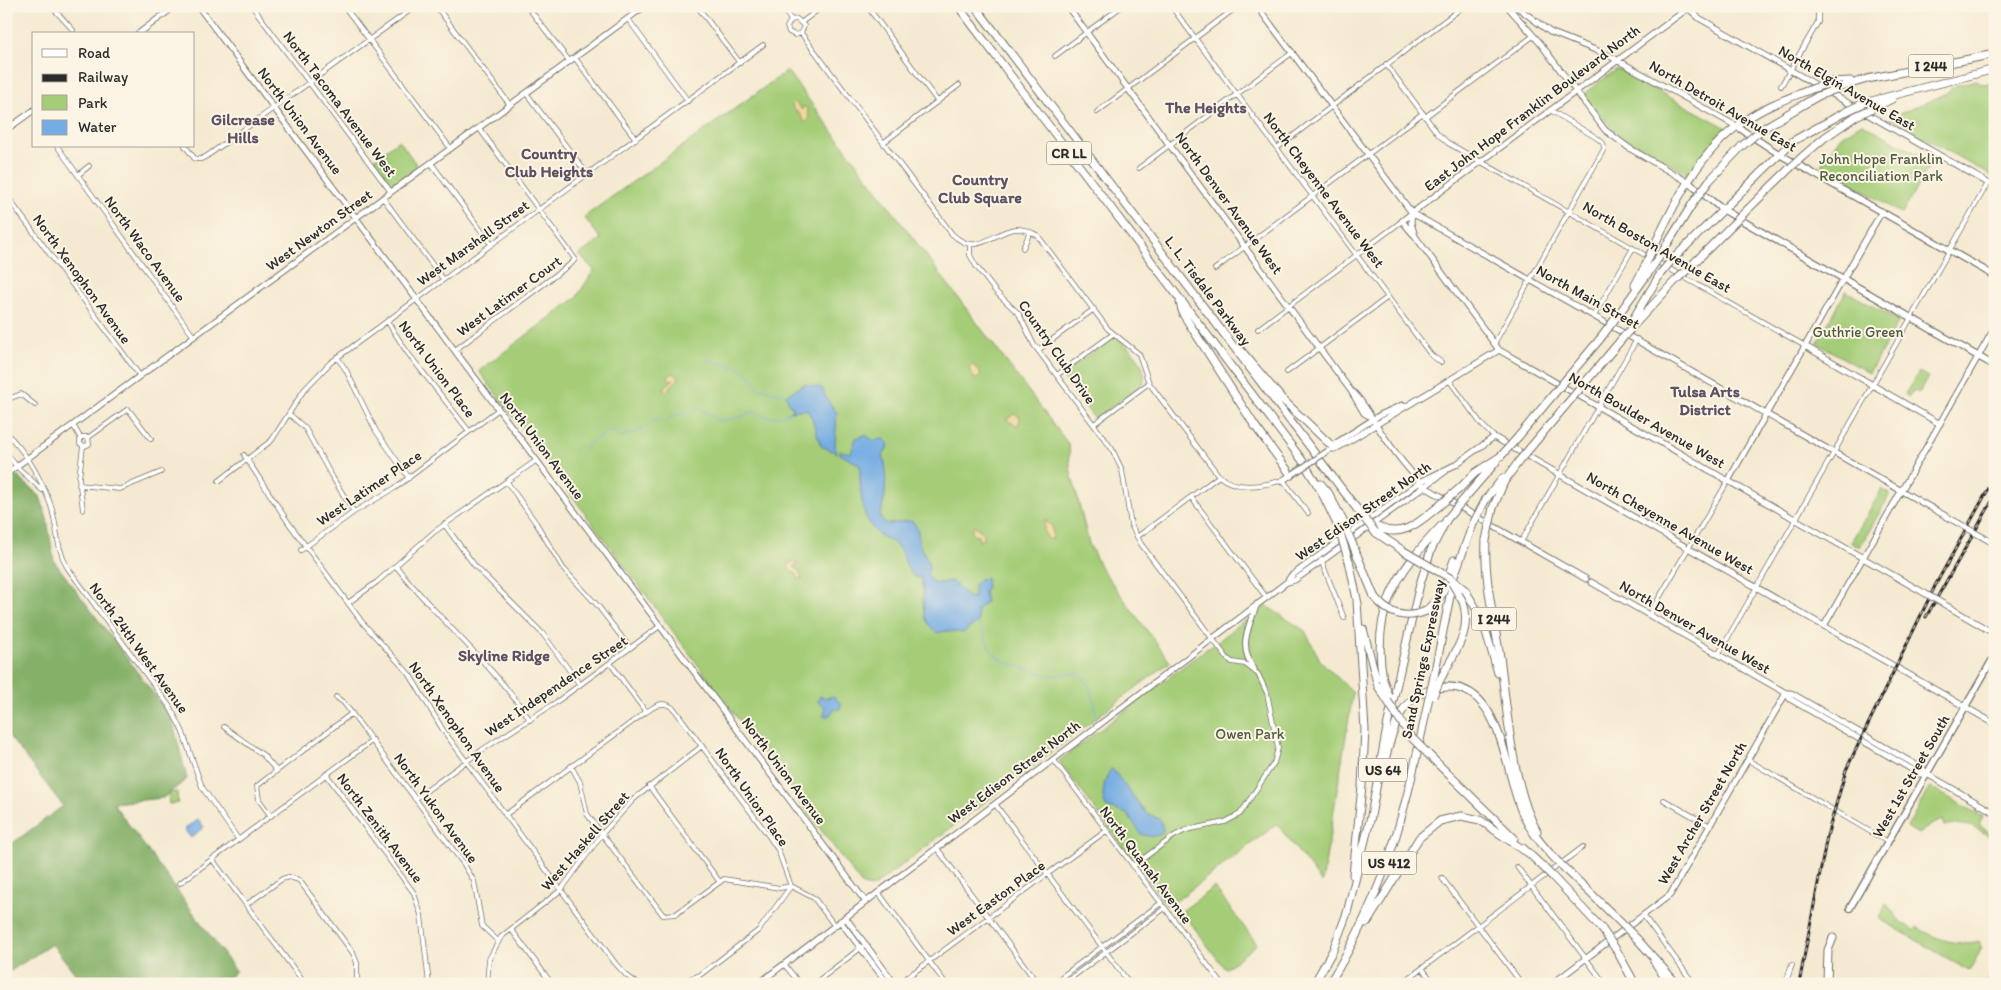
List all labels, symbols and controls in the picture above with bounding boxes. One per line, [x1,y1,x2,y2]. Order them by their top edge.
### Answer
street label: East John Hope Franklin Boulevard North [1421,21,1644,195]
street label: North Tacoma Avenue West [279,28,401,181]
legend [32,32,195,148]
street label: North Elgin Avenue East [1775,41,1919,135]
text: Road [78,44,111,62]
road number: I 244 [1908,54,1954,78]
street label: North Detroit Avenue East [1646,56,1800,156]
street label: North Union Avenue [254,64,346,178]
text: Railway [78,68,128,86]
text: Park [78,94,108,112]
district label: The Heights [1164,98,1247,118]
street label: North Cheyenne Avenue West [1260,109,1389,272]
district label: Gilcrease Hills [211,110,275,147]
text: Water [78,118,117,136]
street label: North Denver Avenue West [1171,128,1287,278]
road number: CR LL [1046,142,1092,164]
district label: Country Club Heights [505,144,593,182]
park label: John Hope Franklin Reconciliation Park [1819,150,1943,185]
district label: Country Club Square [938,170,1022,208]
street label: West Newton Street [262,185,376,275]
street label: North Waco Avenue [101,193,189,305]
street label: West Marshall Street [413,196,533,290]
street label: North Boston Avenue East [1580,197,1735,297]
street label: North Xenophon Avenue [29,211,135,347]
street label: L. L. Tisdale Parkway [1161,233,1255,349]
street label: West Latimer Court [453,252,565,340]
street label: North Main Street [1533,261,1643,333]
street label: Country Club Drive [1014,297,1100,407]
street label: North Union Place [395,317,479,421]
park label: Guthrie Green [1813,323,1903,341]
street label: North Boulder Avenue West [1566,368,1729,472]
district label: Tulsa Arts District [1669,382,1740,419]
street label: North Union Avenue [496,389,588,503]
street label: West Latimer Place [313,446,425,530]
street label: West Edison Street North [1292,457,1435,565]
street label: North Cheyenne Avenue West [1583,468,1757,579]
street label: North Denver Avenue West [1616,576,1774,678]
street label: Sand Springs Expressway [1397,578,1449,740]
street label: North 24th West Avenue [86,579,192,717]
road number: I 244 [1472,608,1516,630]
street label: West Independence Street [481,631,631,741]
district label: Skyline Ridge [458,646,550,666]
street label: North Xenophon Avenue [405,658,509,796]
street label: West 1st Street South [1868,711,1954,841]
street label: North Union Avenue [738,714,830,828]
street label: West Edison Street North [944,716,1084,828]
park label: Owen Park [1215,725,1285,743]
street label: West Archer Street North [1654,738,1750,888]
street label: North Union Place [711,744,793,850]
street label: North Yukon Avenue [390,749,482,867]
road number: US 64 [1359,758,1407,782]
street label: North Zenith Avenue [333,770,427,886]
street label: West Haskell Street [537,787,633,895]
street label: North Quanah Avenue [1096,803,1196,927]
road number: US 412 [1362,851,1416,874]
street label: West Easton Place [943,856,1049,940]

